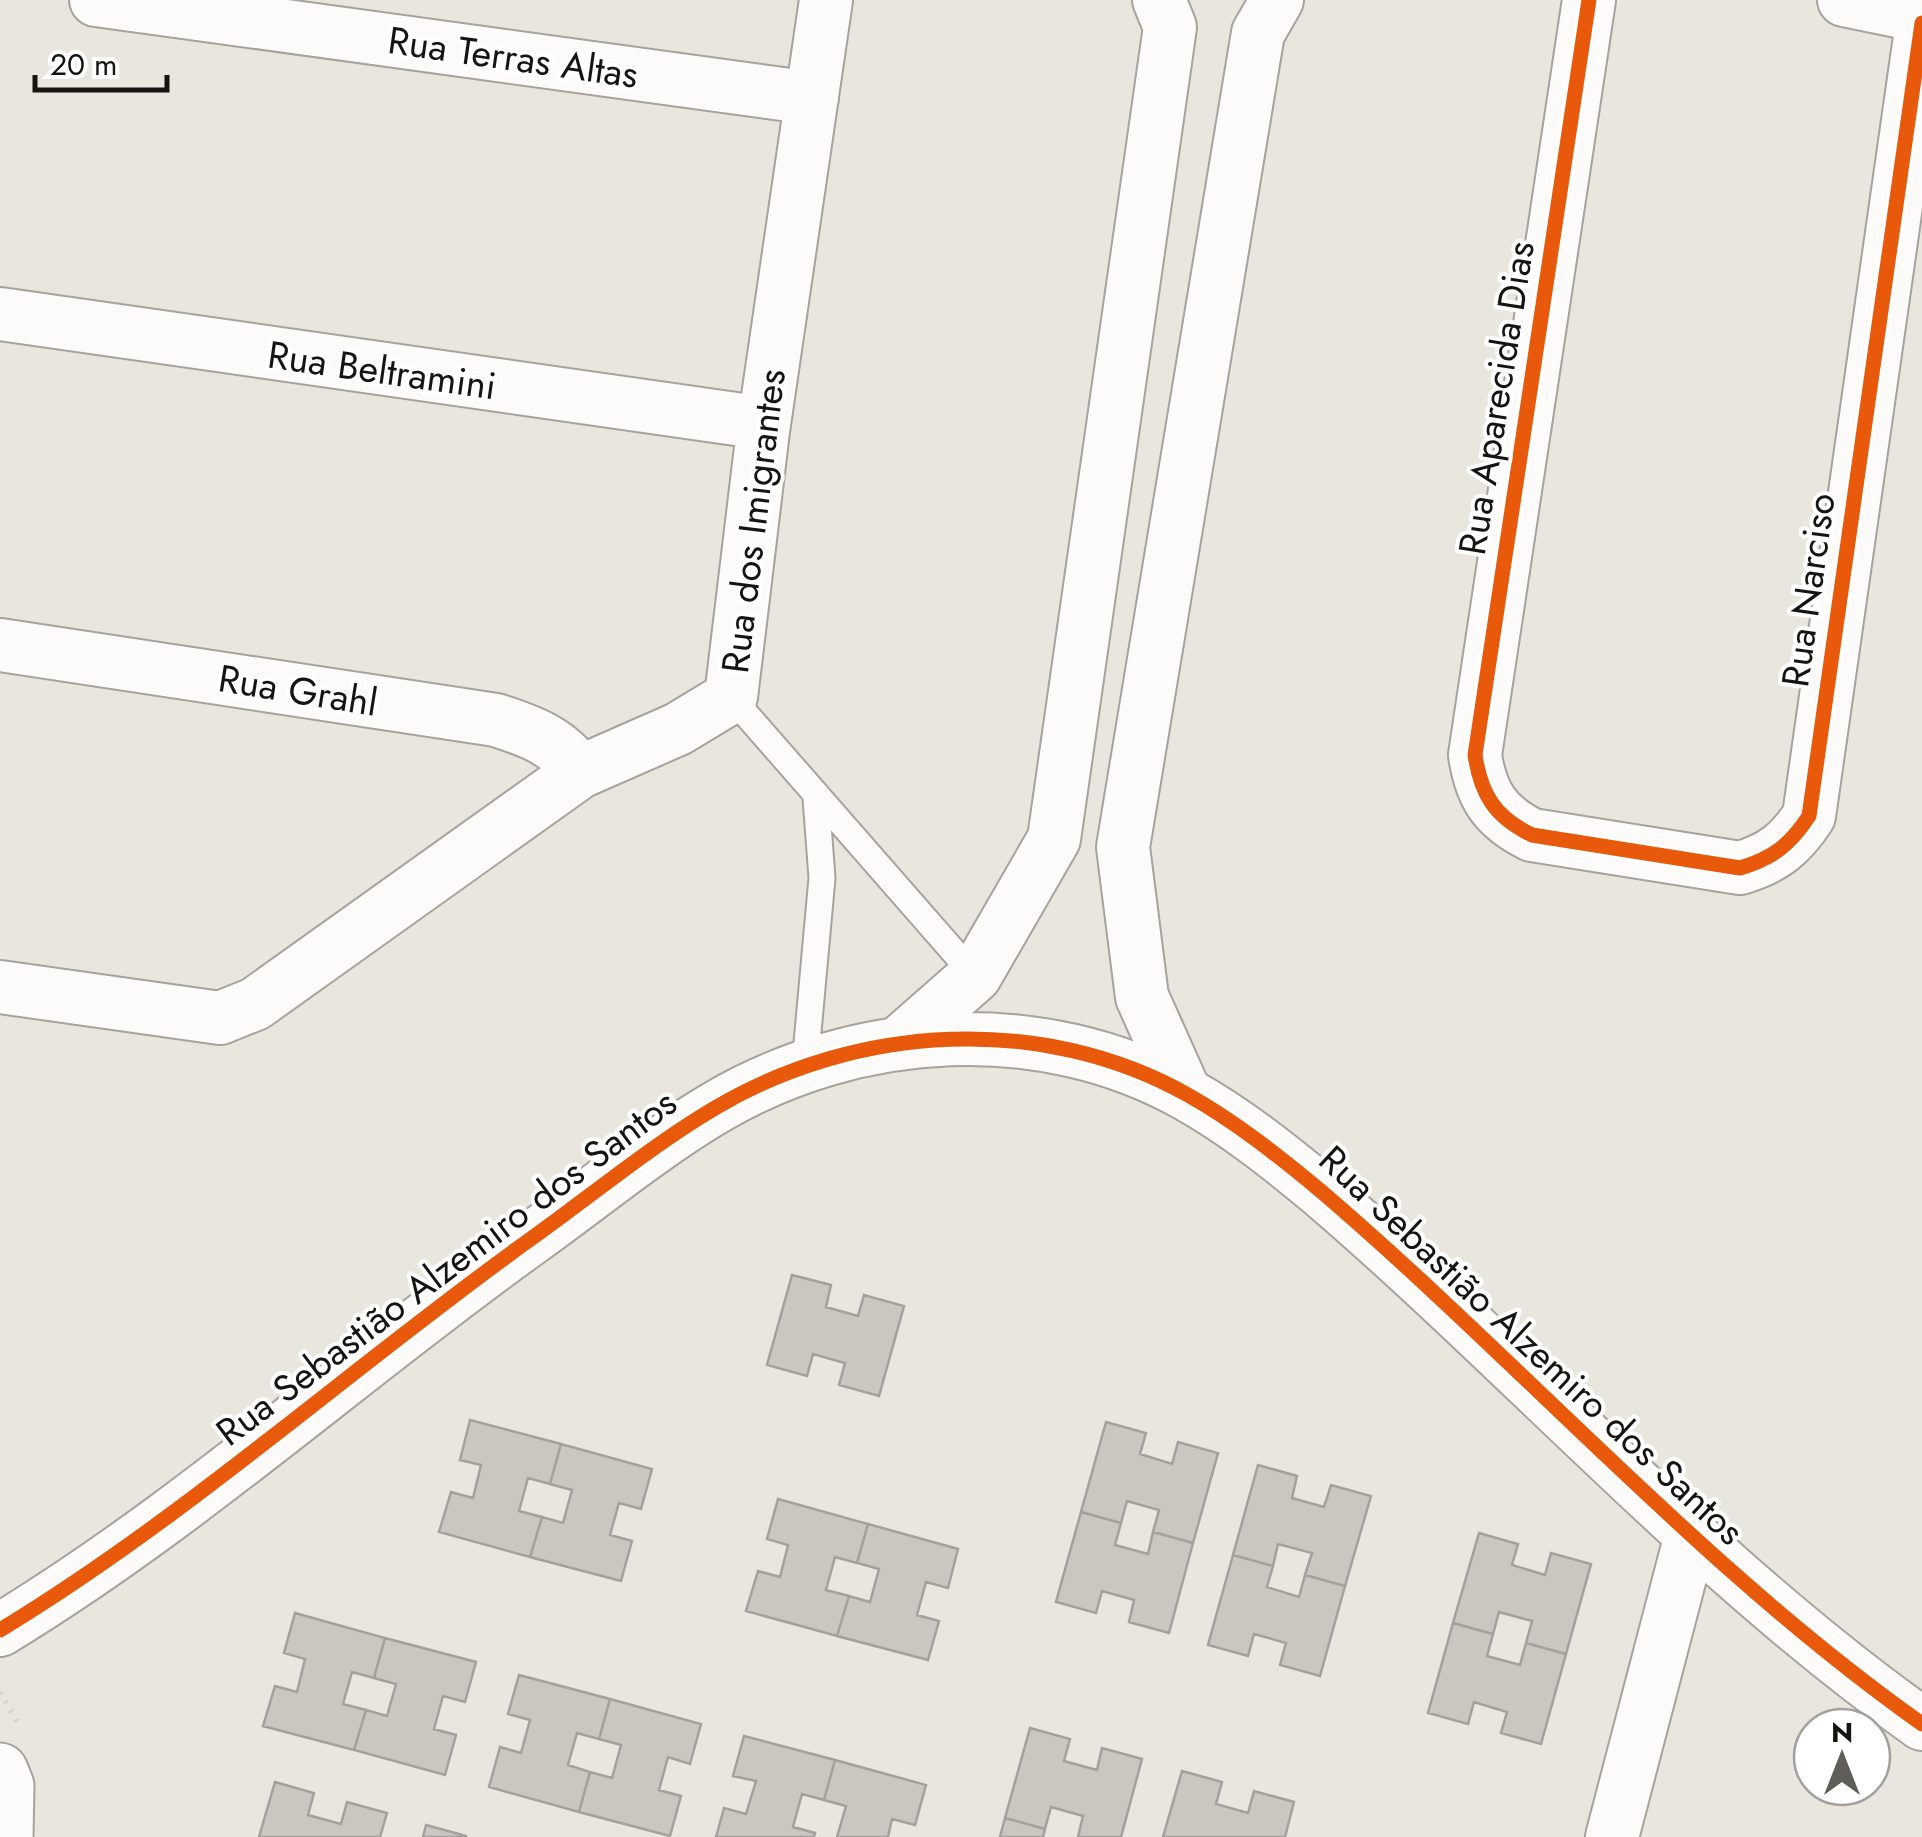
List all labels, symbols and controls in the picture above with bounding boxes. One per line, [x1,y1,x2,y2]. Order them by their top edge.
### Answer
street label: Rua Terras Altas [384,12,642,102]
scale bar [35,30,168,92]
text: 20 m [50,43,117,86]
street label: Rua Aparecida Dias [1444,237,1548,559]
street label: Rua Beltramini [264,327,500,413]
street label: Rua dos Imigrantes [707,366,799,676]
street label: Rua Narciso [1767,490,1849,690]
street label: Rua Grahl [214,650,382,730]
street label: Rua Sebastião Alzemiro dos Santos [204,1075,688,1459]
street label: Rua Sebastião Alzemiro dos Santos [1307,1133,1757,1557]
north arrow [1792,1707,1892,1807]
text: N [1831,1712,1853,1753]

